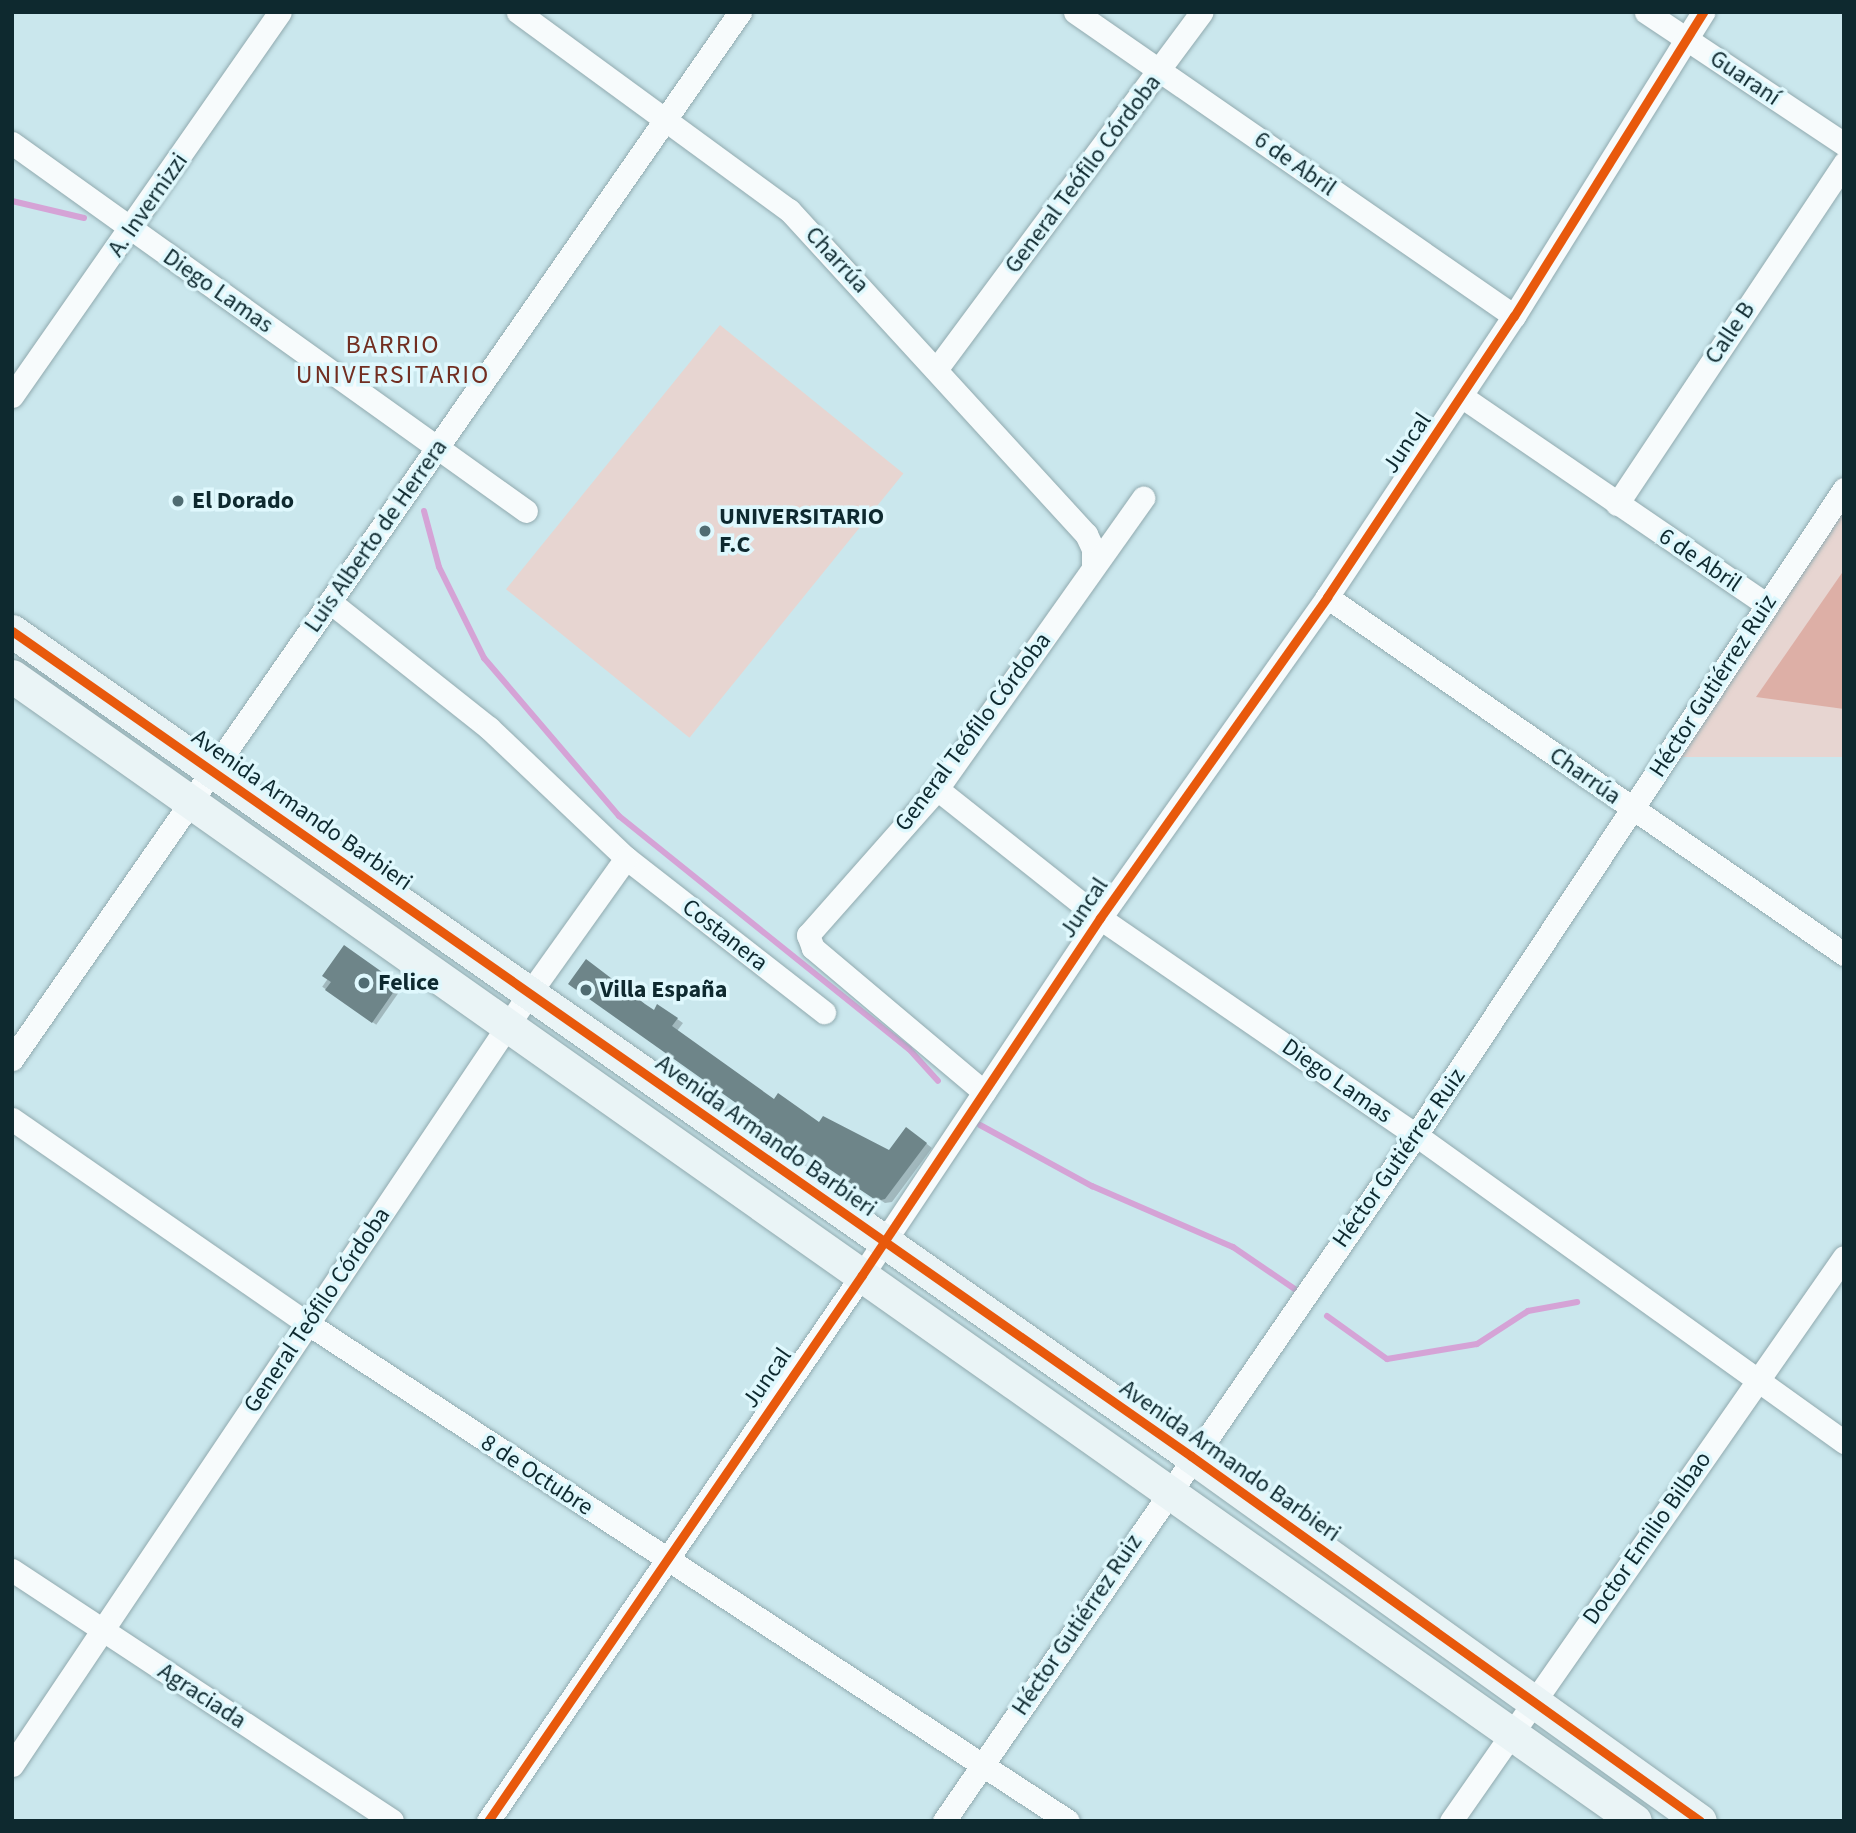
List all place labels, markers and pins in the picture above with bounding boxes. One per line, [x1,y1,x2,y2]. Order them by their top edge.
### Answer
place label: El Dorado [192,487,294,515]
marker: El Dorado [170,493,186,509]
place label: UNIVERSITARIO F.C [719,503,884,559]
marker: UNIVERSITARIO F.C [697,523,713,539]
place label: Felice [378,969,439,997]
marker: Felice [356,975,372,991]
place label: Villa España [600,976,727,1004]
marker: Villa España [578,982,594,998]

